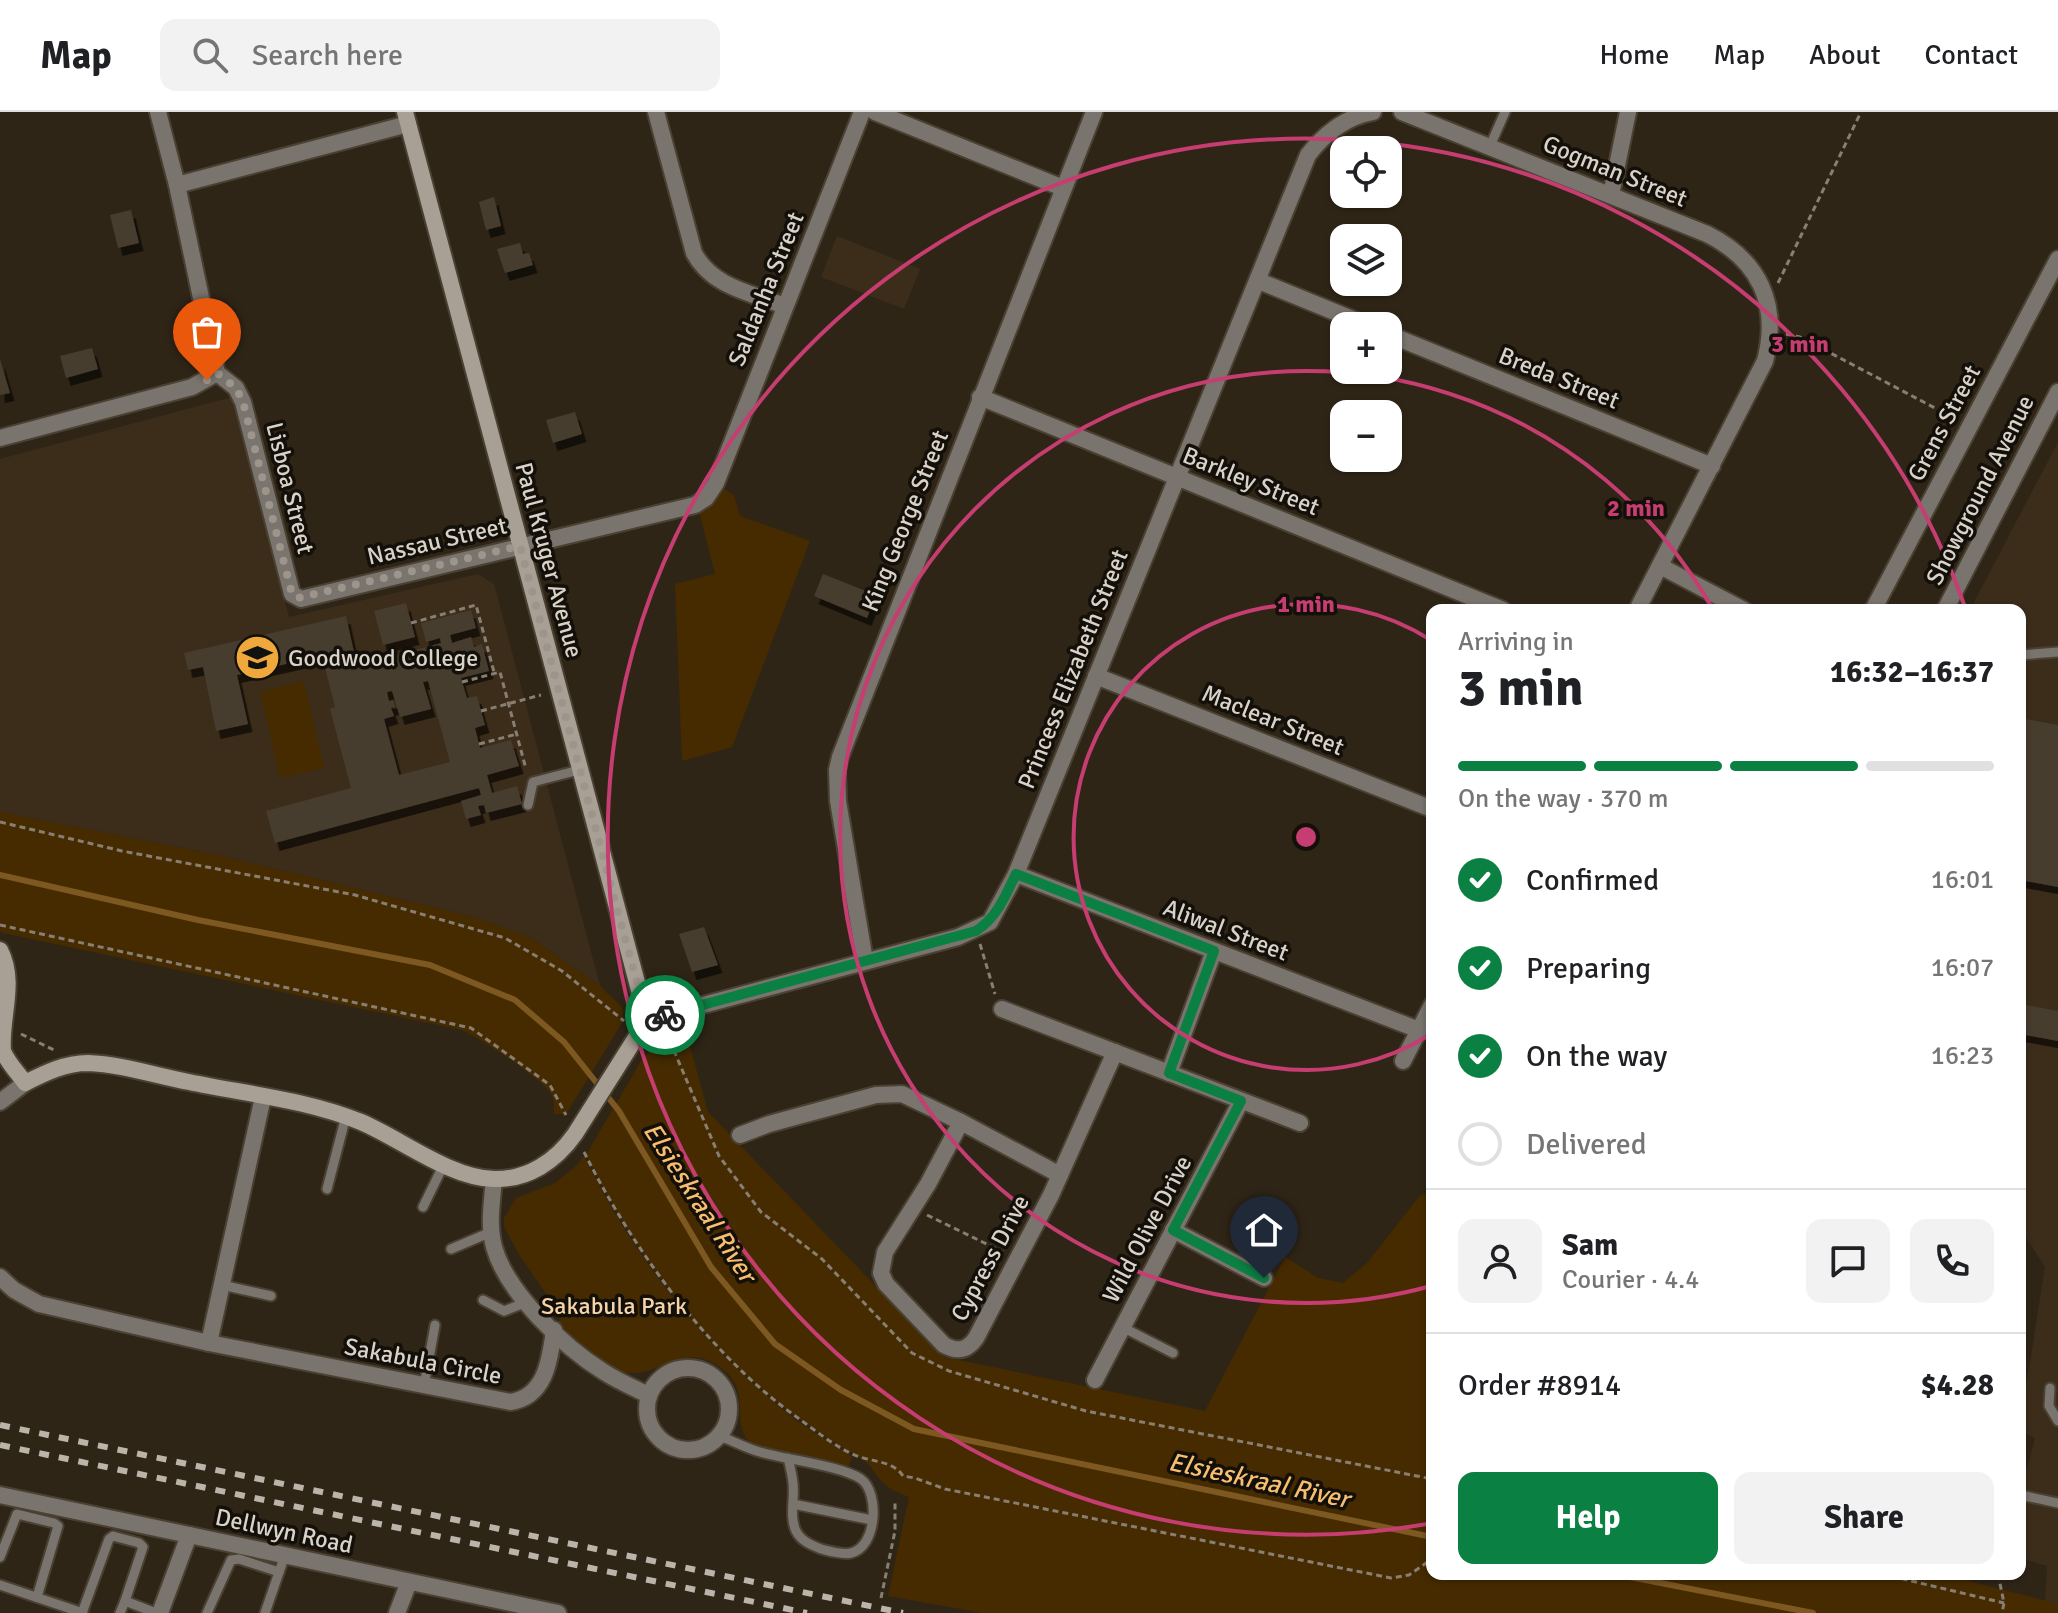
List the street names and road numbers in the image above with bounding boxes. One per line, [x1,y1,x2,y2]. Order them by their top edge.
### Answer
street label: Gogman Street [1539,128,1691,214]
street label: Saldanha Street [721,208,811,370]
street label: Breda Street [1494,340,1624,416]
street label: Grens Street [1901,360,1987,486]
street label: Showground Avenue [1919,390,2041,590]
street label: Lisboa Street [259,419,321,557]
street label: King George Street [855,426,955,616]
street label: Barkley Street [1178,440,1324,522]
street label: Paul Kruger Avenue [509,459,589,661]
street label: Nassau Street [364,510,510,572]
street label: Princess Elizabeth Street [1011,545,1135,793]
street label: Maclear Street [1198,678,1348,762]
street label: Aliwal Street [1159,892,1293,968]
street label: Wild Olive Drive [1096,1150,1198,1308]
street label: Cypress Drive [944,1190,1036,1326]
street label: Sakabula Circle [342,1331,504,1391]
street label: Dellwyn Road [213,1502,355,1560]

